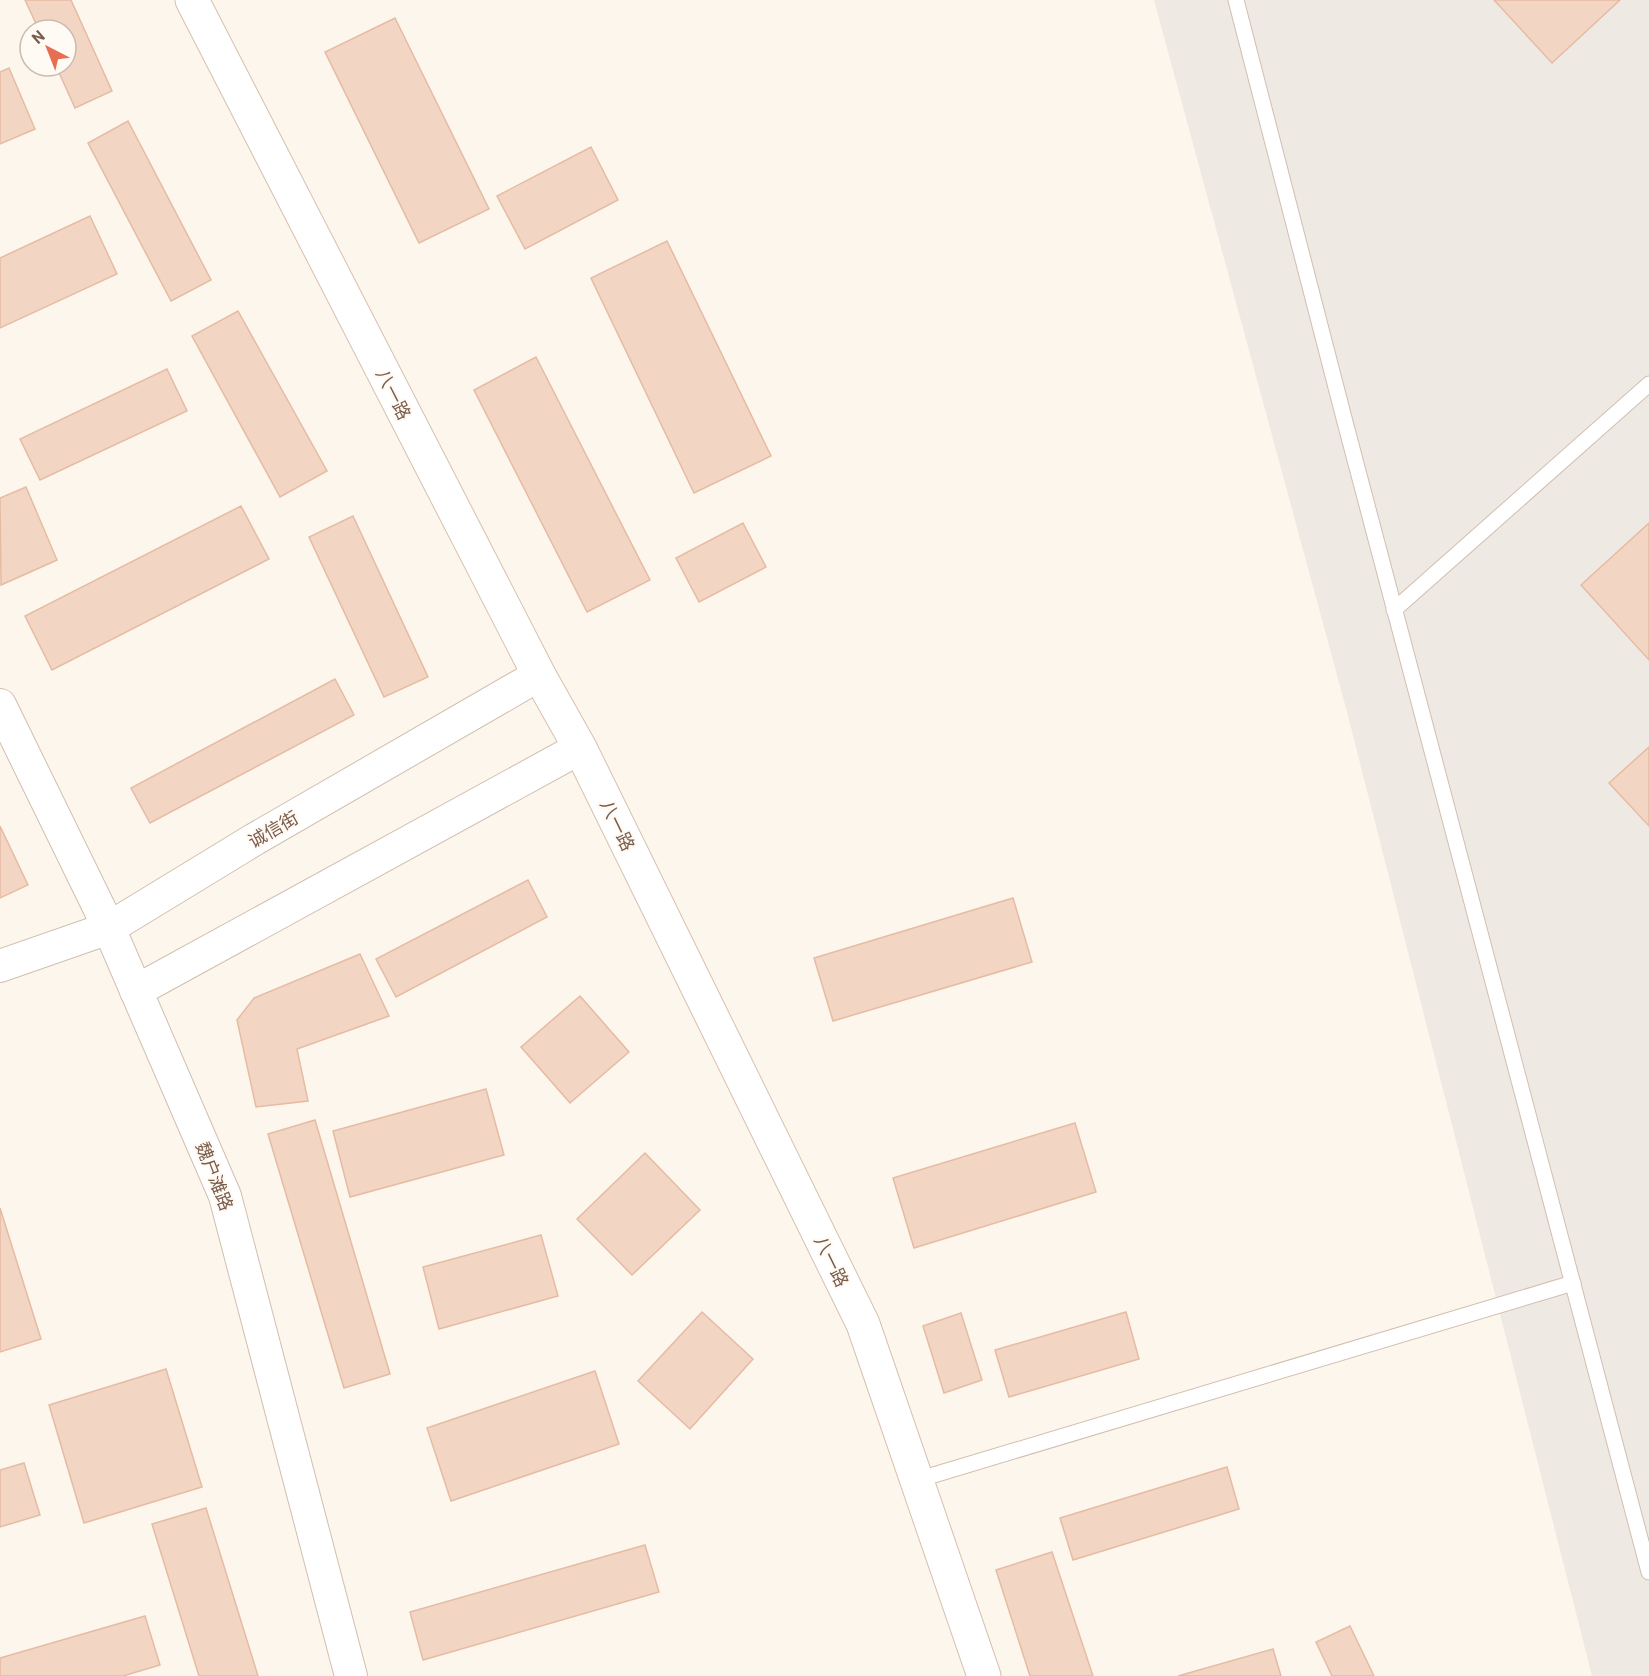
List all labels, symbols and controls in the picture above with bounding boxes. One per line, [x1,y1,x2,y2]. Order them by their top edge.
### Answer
north arrow [18,18,78,78]
text: N [27,26,48,47]
street label: 八一路 [372,365,416,423]
street label: 八一路 [596,796,640,854]
street label: 诚信街 [244,806,302,852]
street label: 魏户滩路 [192,1138,238,1214]
street label: 八一路 [810,1232,854,1290]

